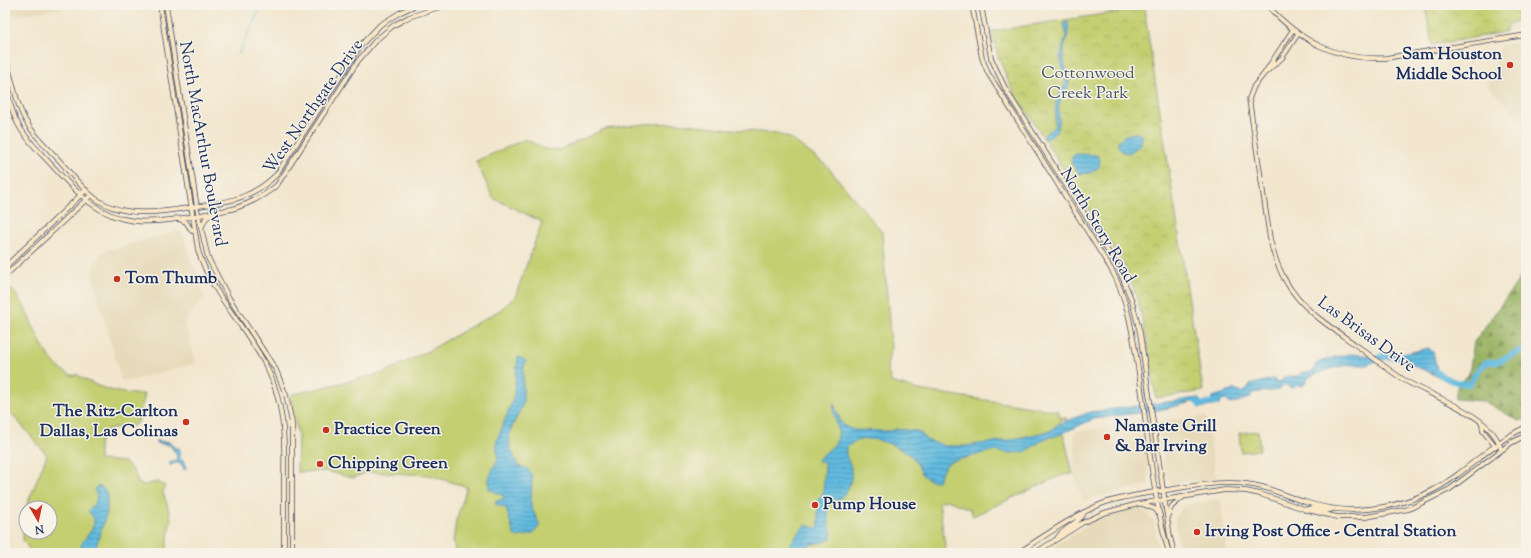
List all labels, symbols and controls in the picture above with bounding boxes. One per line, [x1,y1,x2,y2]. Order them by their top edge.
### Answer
street label: West Northgate Drive [258,34,370,179]
street label: North MacArthur Boulevard [172,39,232,249]
place label: Sam Houston Middle School [1396,43,1503,87]
marker: Sam Houston Middle School [1505,60,1515,70]
park label: Cottonwood Creek Park [1041,62,1135,106]
street label: North Story Road [1053,164,1141,288]
place label: Tom Thumb [125,267,217,291]
marker: Tom Thumb [112,274,122,284]
street label: Las Brisas Drive [1312,291,1420,379]
place label: The Ritz-Carlton Dallas, Las Colinas [40,400,179,444]
place label: Namaste Grill & Bar Irving [1115,415,1217,459]
marker: The Ritz-Carlton Dallas, Las Colinas [181,417,191,427]
place label: Practice Green [334,418,442,442]
marker: Practice Green [321,425,331,435]
marker: Namaste Grill & Bar Irving [1102,432,1112,442]
place label: Chipping Green [328,452,449,476]
marker: Chipping Green [315,459,325,469]
place label: Pump House [823,493,916,517]
north arrow [18,500,58,540]
marker: Pump House [810,500,820,510]
text: N [34,520,46,538]
place label: Irving Post Office - Central Station [1205,520,1457,544]
marker: Irving Post Office - Central Station [1192,527,1202,537]

